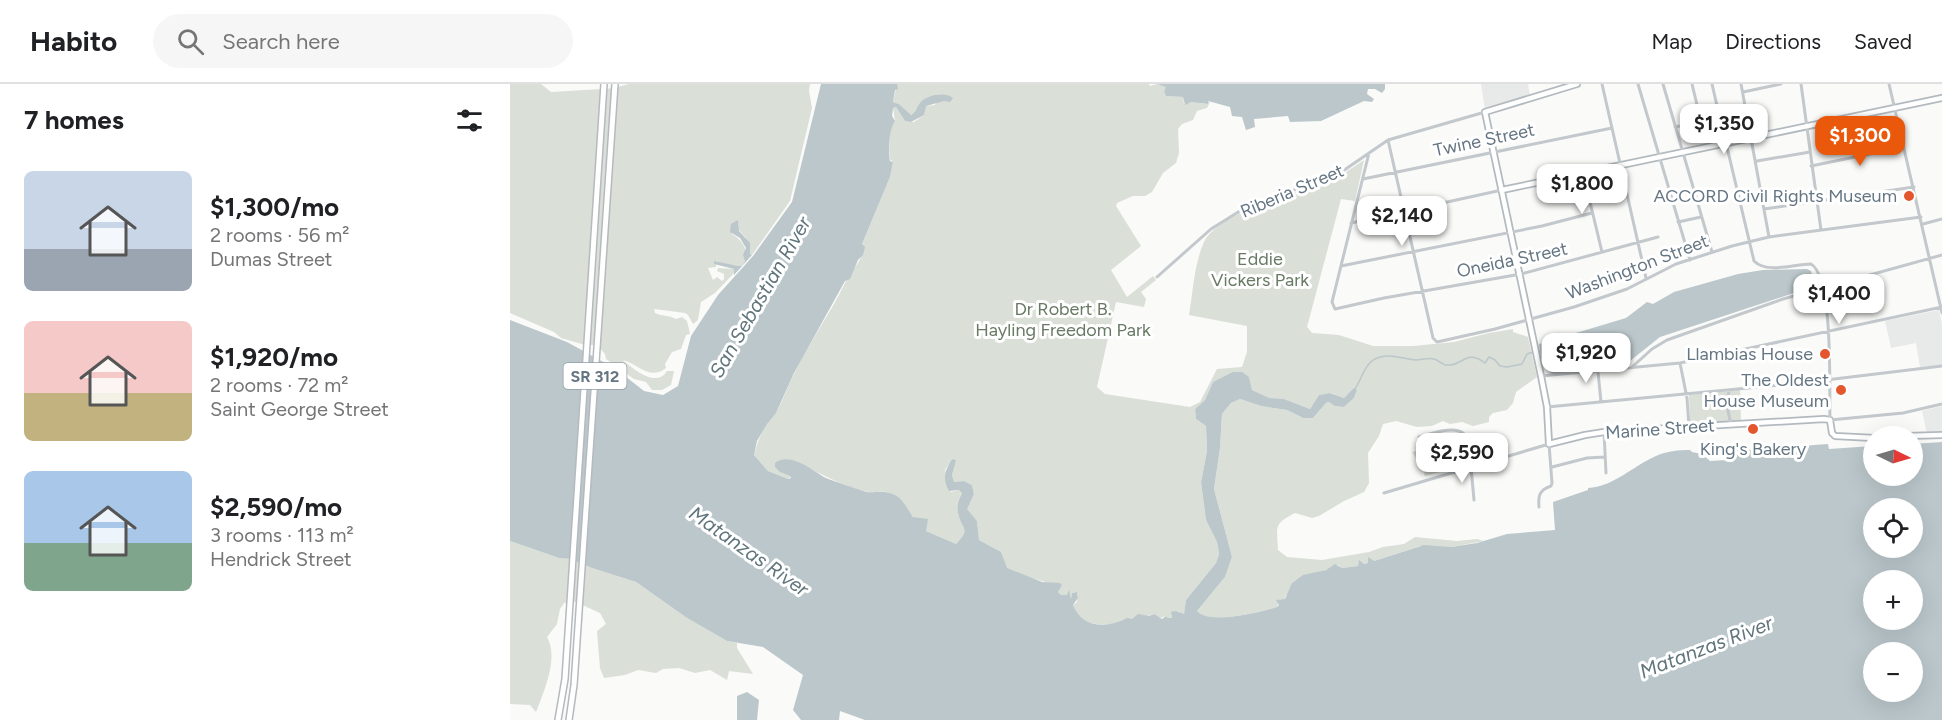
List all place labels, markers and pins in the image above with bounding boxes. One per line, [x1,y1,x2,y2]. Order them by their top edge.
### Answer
pin: $1,350 [1675,104,1773,155]
pin: $1,300 [1811,116,1909,167]
pin: $1,800 [1533,164,1631,215]
place label: ACCORD Civil Rights Museum [1654,185,1897,207]
marker: ACCORD Civil Rights Museum [1902,189,1916,203]
pin: $2,140 [1353,196,1451,247]
pin: $1,400 [1790,274,1888,325]
pin: $1,920 [1537,333,1635,384]
place label: Llambias House [1686,343,1813,365]
marker: Llambias House [1818,347,1832,361]
place label: The Oldest House Museum [1703,369,1829,412]
marker: The Oldest House Museum [1834,383,1848,397]
marker: King's Bakery [1746,422,1760,436]
pin: $2,590 [1413,433,1511,484]
place label: King's Bakery [1700,438,1807,460]

